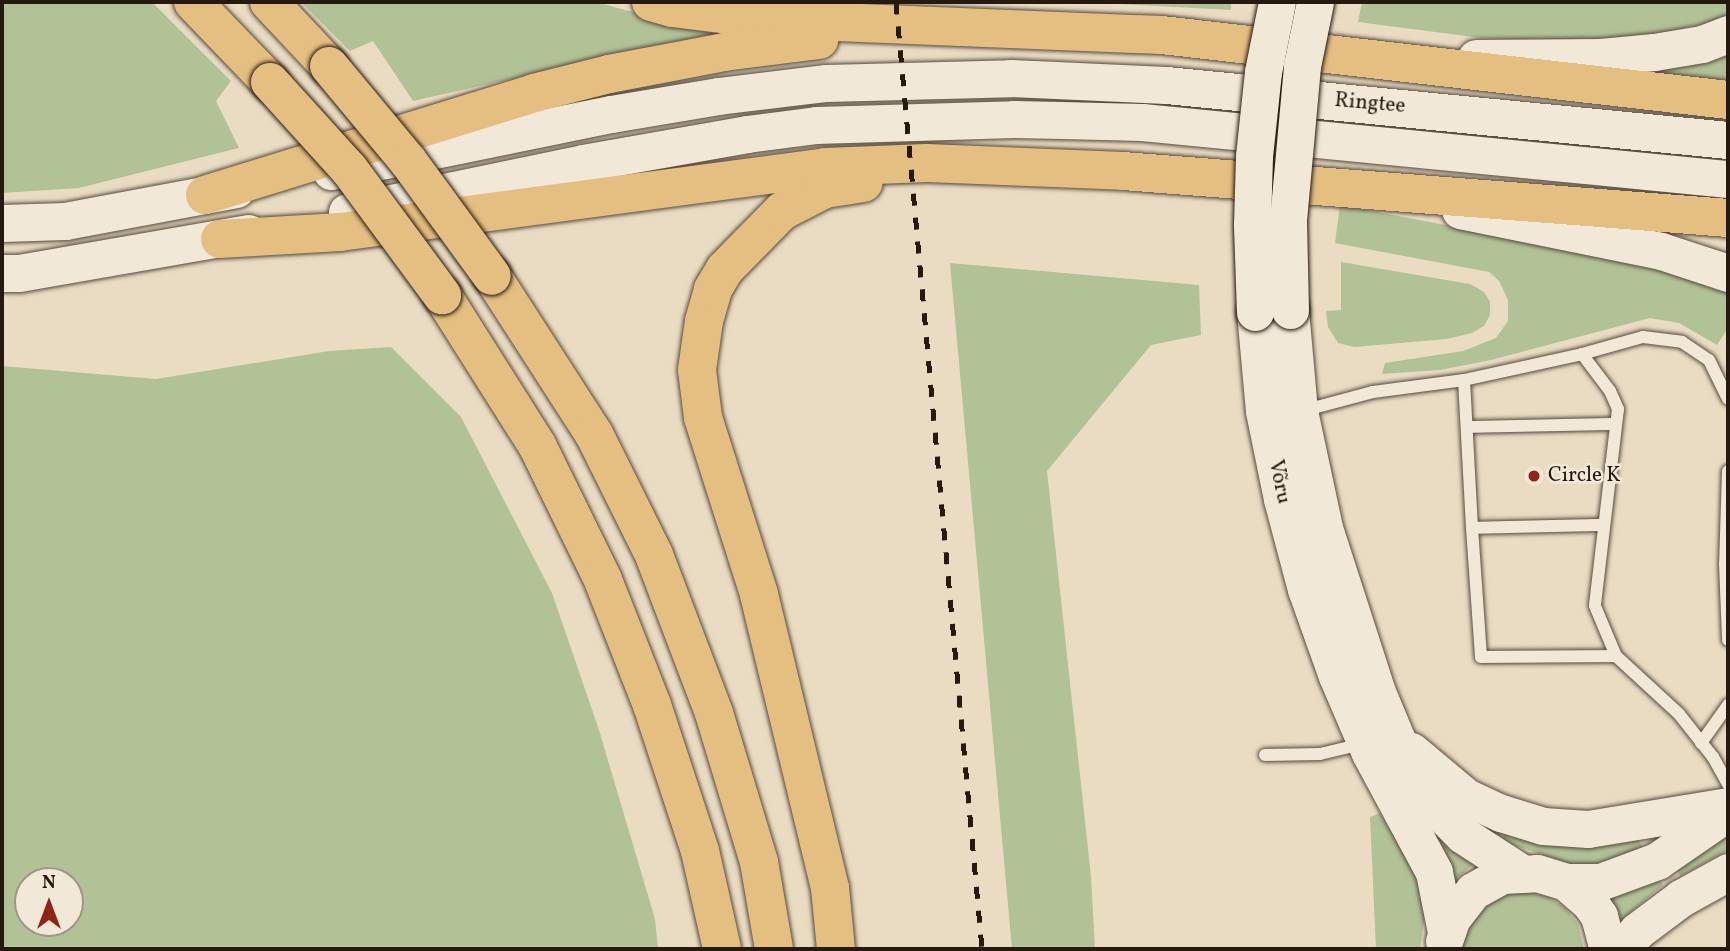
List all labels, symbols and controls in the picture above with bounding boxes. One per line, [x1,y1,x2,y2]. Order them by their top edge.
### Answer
street label: Ringtee [1334,88,1406,120]
street label: Võru [1262,458,1296,506]
place label: Circle K [1548,463,1620,489]
marker: Circle K [1526,468,1542,484]
north arrow [14,867,84,937]
text: N [42,870,56,896]

